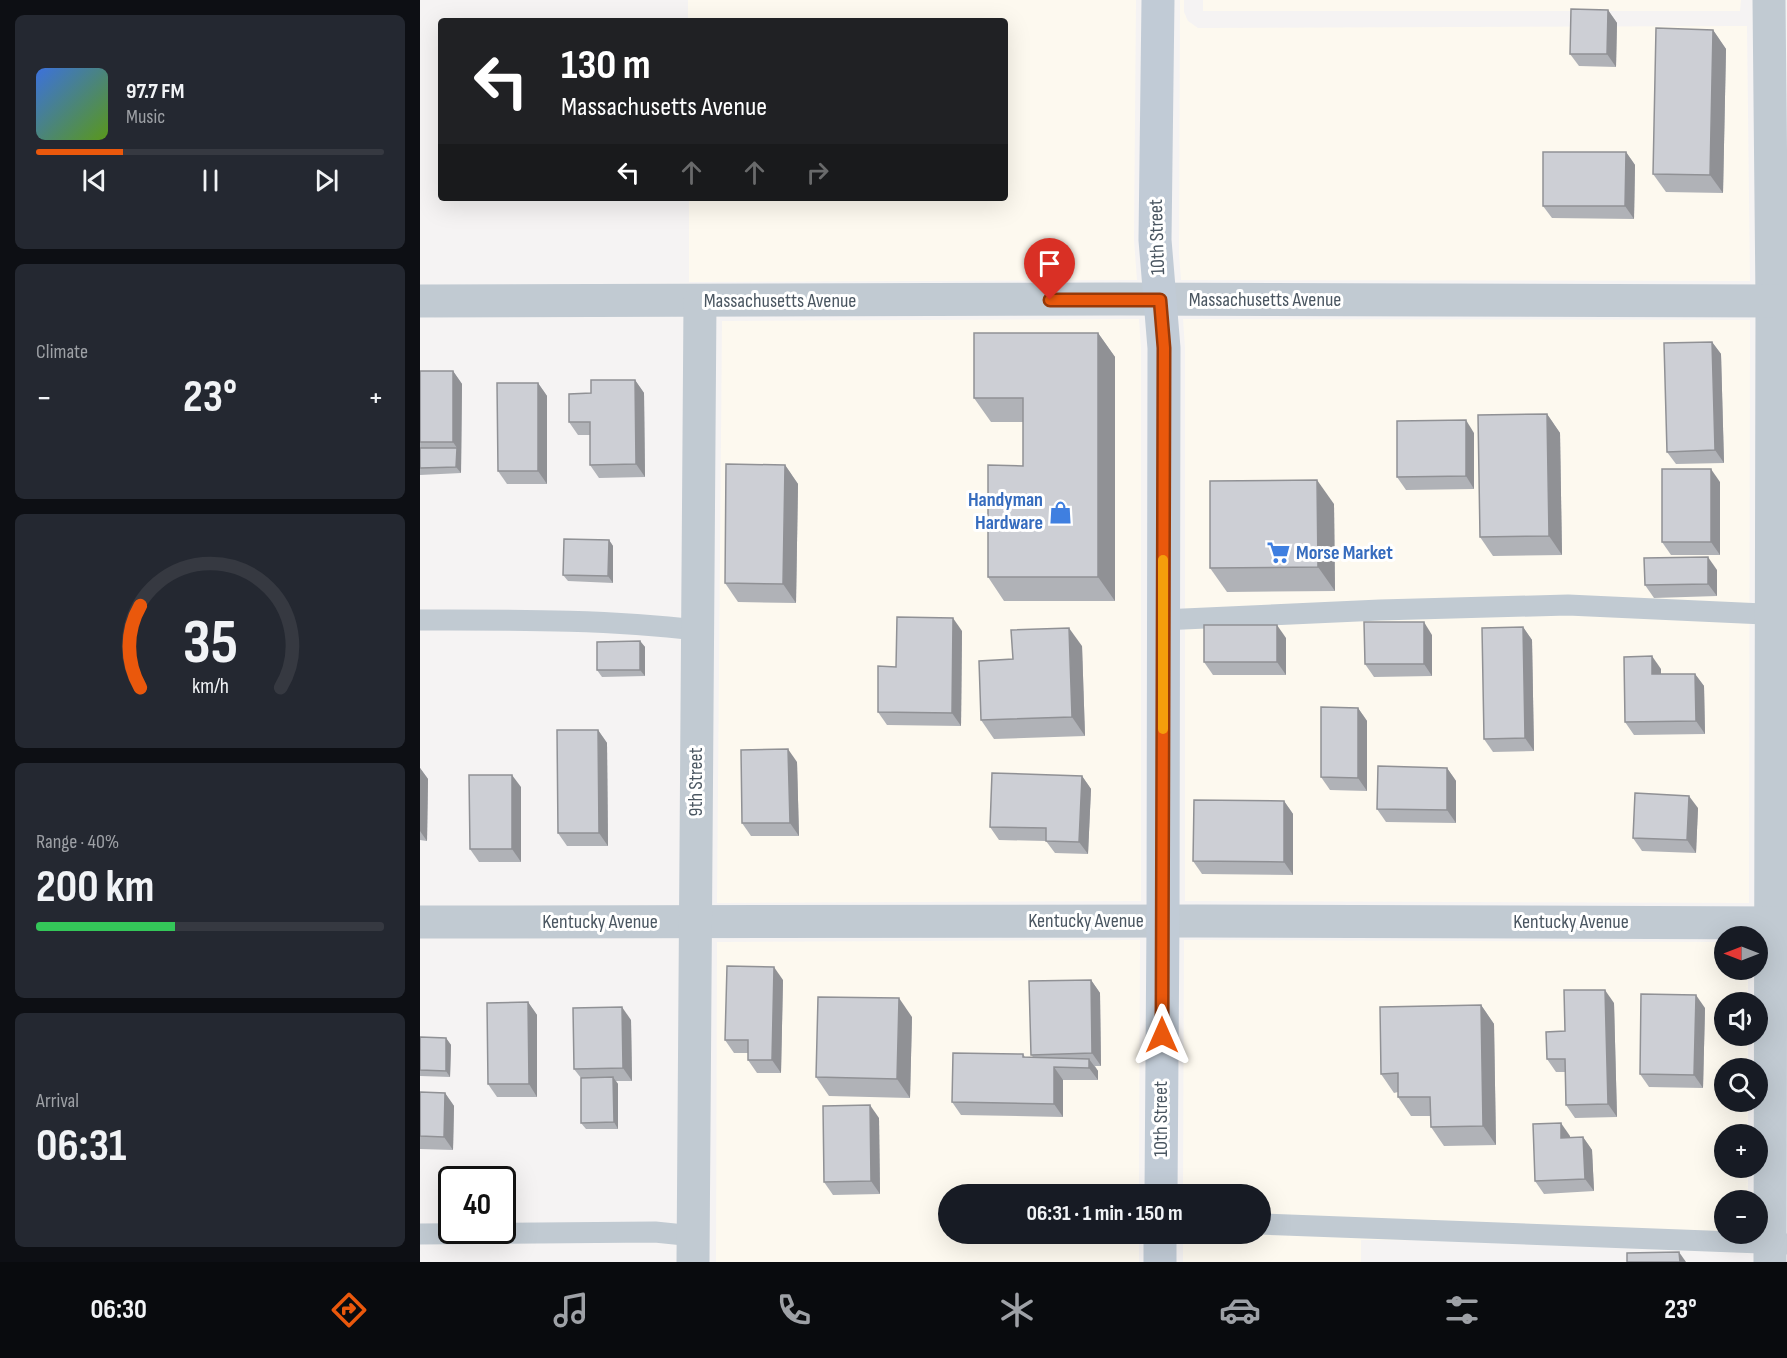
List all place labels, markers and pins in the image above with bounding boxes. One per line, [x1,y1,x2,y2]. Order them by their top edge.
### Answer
pin [1024,238,1075,300]
place label: Handyman Hardware [968,488,1043,535]
shop icon: Handyman Hardware [1048,499,1074,525]
supermarket icon: Morse Market [1265,540,1291,566]
place label: Morse Market [1296,541,1393,565]

